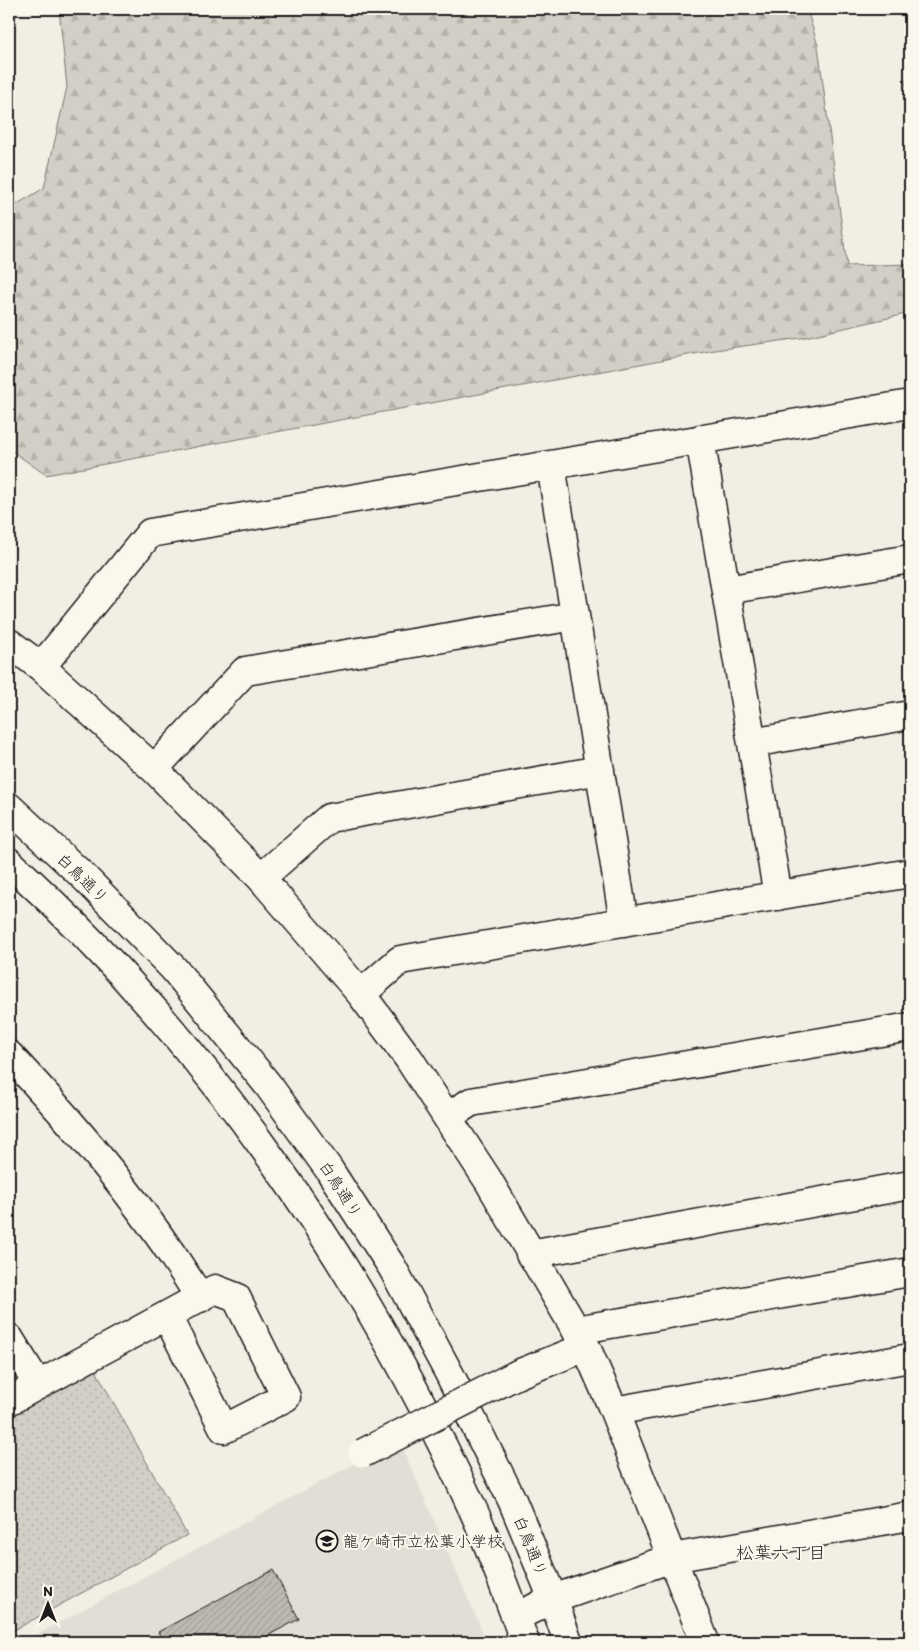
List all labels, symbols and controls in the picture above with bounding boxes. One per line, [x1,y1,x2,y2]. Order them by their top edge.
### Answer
street label: 白鳥通り [53,849,112,907]
street label: 白鳥通り [315,1157,366,1221]
street label: 白鳥通り [510,1513,551,1579]
school or university icon: 龍ケ崎市立松葉小学校 [315,1529,339,1553]
place label: 龍ケ崎市立松葉小学校 [343,1532,503,1551]
district label: 松葉六丁目 [736,1542,826,1564]
north arrow [22,1578,72,1628]
text: N [43,1583,53,1600]

